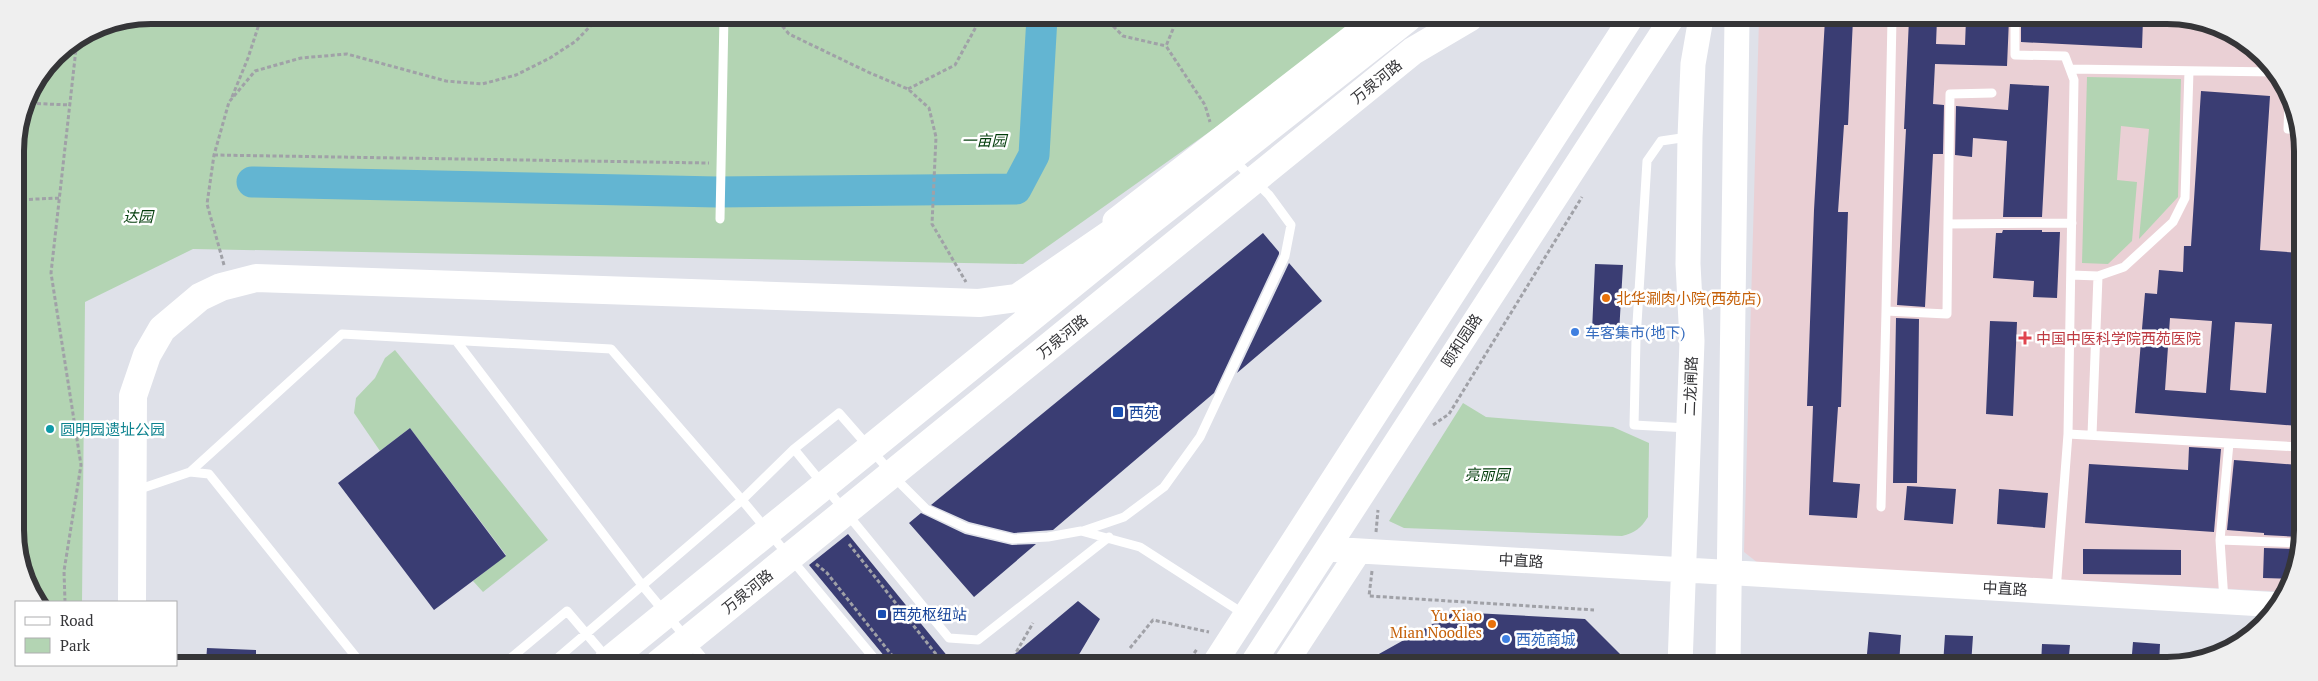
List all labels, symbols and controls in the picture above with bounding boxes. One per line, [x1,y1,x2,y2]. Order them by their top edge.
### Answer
street label: 万泉河路 [1346,54,1406,108]
park label: 一亩园 [961,130,1008,150]
park label: 达园 [123,206,155,226]
place label: 北华涮肉小院(西苑店) [1616,288,1761,308]
marker: 北华涮肉小院(西苑店) [1600,292,1612,304]
street label: 万泉河路 [1032,309,1092,363]
street label: 颐和园路 [1436,309,1486,371]
place label: 车客集市(地下) [1585,322,1685,342]
marker: 车客集市(地下) [1569,326,1581,338]
place label: 中国中医科学院西苑医院 [2036,328,2201,348]
marker: 中国中医科学院西苑医院 [2018,331,2032,345]
street label: 二龙闸路 [1679,356,1701,416]
place label: 西苑 [1129,402,1159,422]
marker: 西苑 [1111,405,1125,419]
place label: 圆明园遗址公园 [60,419,165,439]
marker: 圆明园遗址公园 [44,423,56,435]
park label: 亮丽园 [1464,464,1511,484]
street label: 中直路 [1498,549,1544,571]
street label: 万泉河路 [717,564,777,618]
street label: 中直路 [1982,577,2028,599]
legend [15,601,178,666]
place label: 西苑枢纽站 [892,604,967,624]
place label: Yu Xiao Mian Noodles [1390,605,1482,642]
marker: 西苑枢纽站 [876,608,888,620]
text: Road [60,610,93,630]
marker: Yu Xiao Mian Noodles [1486,618,1498,630]
place label: 西苑商城 [1516,629,1576,649]
marker: 西苑商城 [1500,633,1512,645]
text: Park [60,635,90,655]

